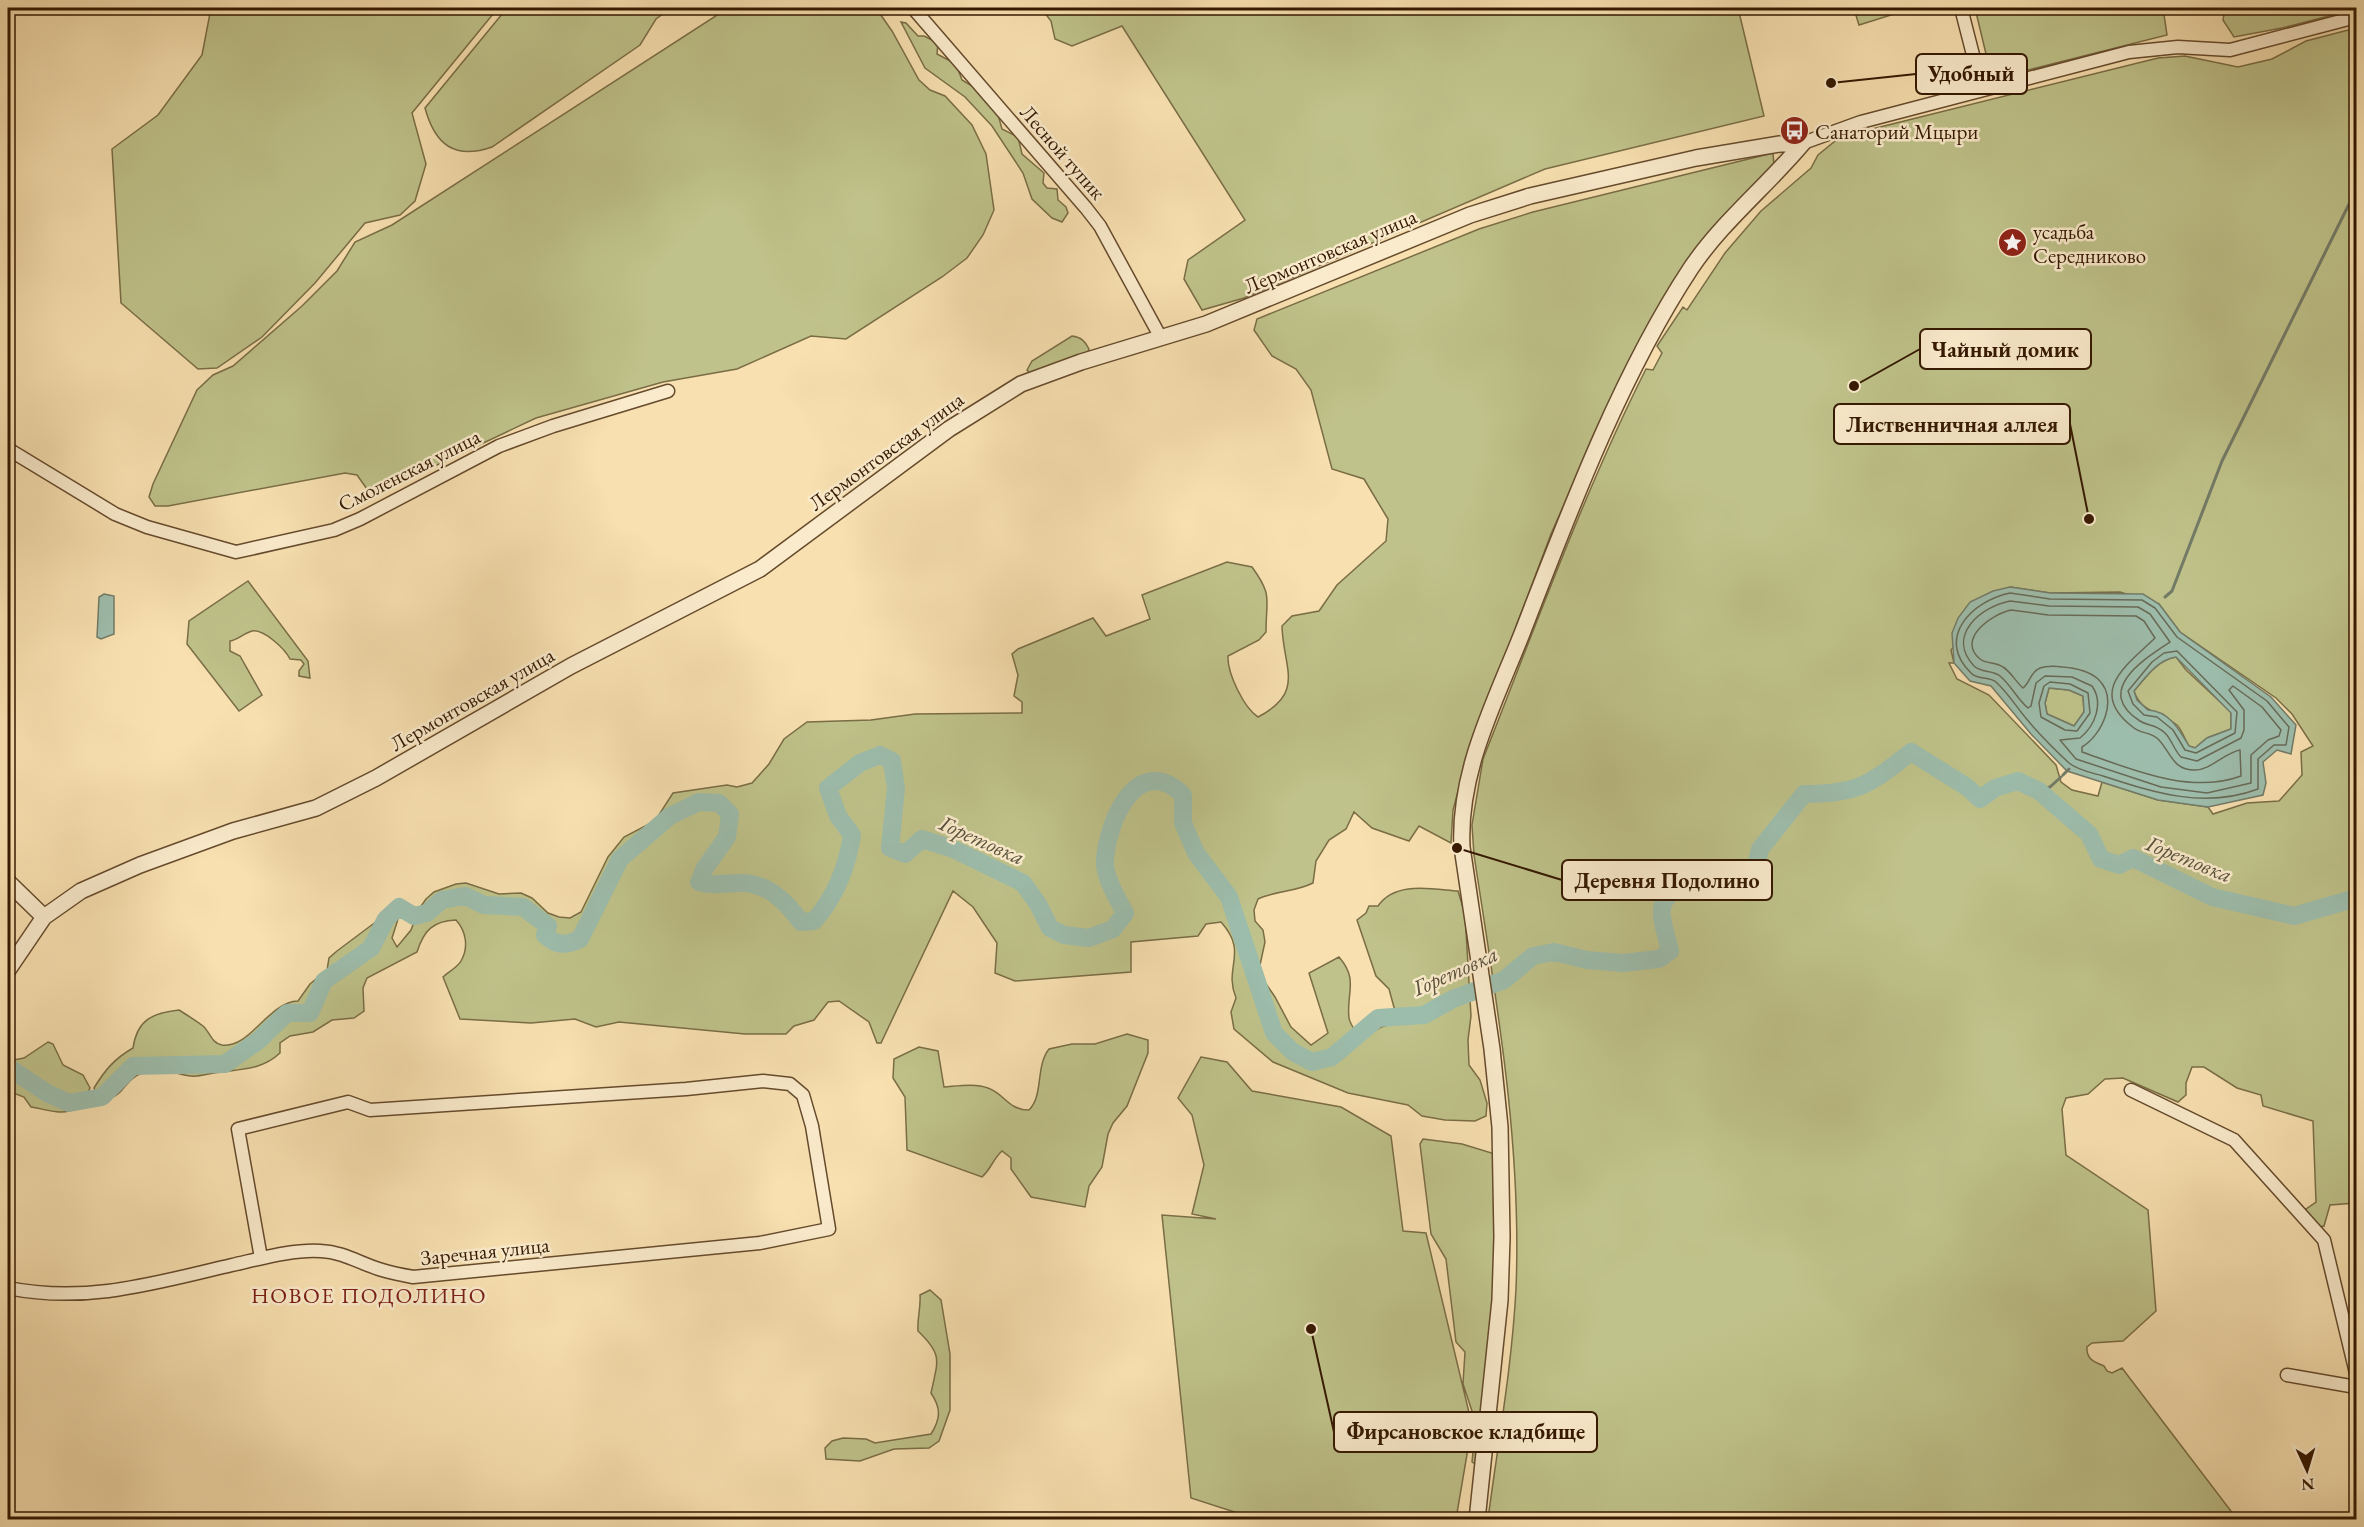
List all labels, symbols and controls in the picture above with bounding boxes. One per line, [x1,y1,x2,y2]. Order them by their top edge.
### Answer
callout: Удобный [1916,54,2027,94]
text: Удобный [1927,59,2014,88]
street label: Лесной тупик [1014,99,1112,205]
bus stop icon: Санаторий Мцыри [1778,115,1810,147]
place label: Санаторий Мцыри [1815,118,1978,145]
street label: Лермонтовская улица [1240,202,1421,300]
place label: усадьба Середниково [2033,218,2146,269]
place icon: усадьба Середниково [1996,227,2028,259]
callout: Чайный домик [1920,329,2091,369]
text: Чайный домик [1931,335,2080,364]
street label: Лермонтовская улица [803,385,969,516]
callout: Лиственничная аллея [1834,404,2070,444]
text: Лиственничная аллея [1846,410,2058,439]
street label: Смоленская улица [333,422,485,517]
street label: Лермонтовская улица [385,641,559,757]
water label: Горетовка [934,808,1029,872]
water label: Горетовка [2141,828,2236,889]
callout: Деревня Подолино [1562,860,1772,900]
text: Деревня Подолино [1574,866,1760,895]
water label: Горетовка [1407,939,1502,1003]
street label: Заречная улица [419,1231,551,1271]
district label: НОВОЕ ПОДОЛИНО [251,1281,487,1310]
callout: Фирсановское кладбище [1334,1412,1597,1452]
text: Фирсановское кладбище [1347,1417,1585,1446]
north arrow [2277,1440,2337,1500]
text: N [2301,1474,2315,1495]

